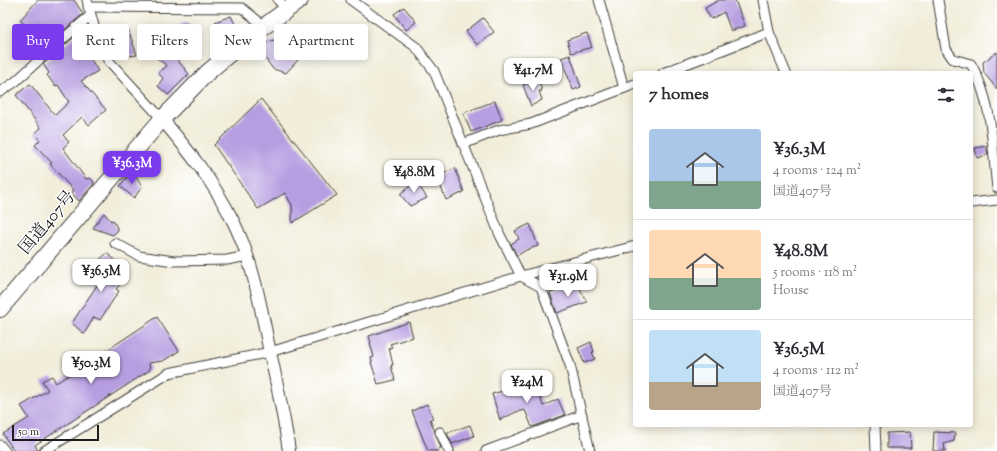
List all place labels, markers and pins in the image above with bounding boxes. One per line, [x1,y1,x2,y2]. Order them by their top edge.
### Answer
pin: ¥41.7M [500,58,566,92]
pin: ¥36.3M [99,151,165,185]
pin: ¥48.8M [381,160,447,194]
pin: ¥36.5M [68,259,134,293]
pin: ¥31.9M [535,264,601,298]
pin: ¥50.3M [58,351,124,385]
pin: ¥24M [503,370,551,404]

